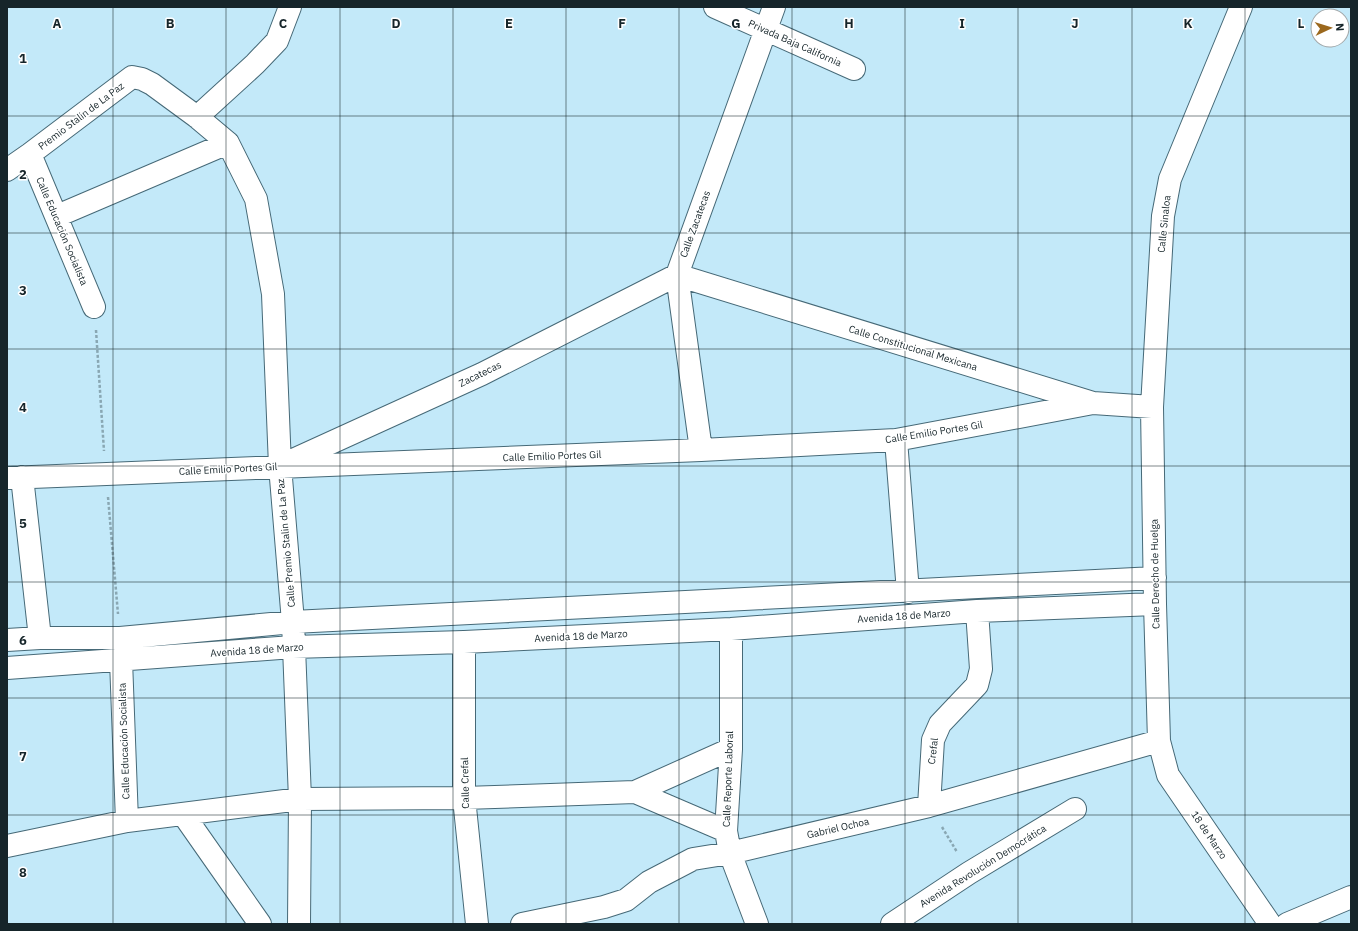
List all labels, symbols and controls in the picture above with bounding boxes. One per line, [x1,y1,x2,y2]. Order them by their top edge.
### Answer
north arrow [1310,8,1350,48]
text: A [53,15,62,32]
text: B [166,15,175,32]
text: C [279,15,288,32]
text: D [391,15,401,32]
text: E [505,15,513,32]
text: F [618,15,626,32]
text: G [731,15,741,32]
text: H [844,15,854,32]
text: I [959,15,965,32]
text: J [1071,15,1079,32]
text: K [1183,15,1193,32]
text: L [1298,15,1305,32]
street label: Privada Baja California [746,17,844,70]
text: N [1333,23,1347,32]
text: 1 [19,50,27,67]
street label: Premio Stalin de La Paz [35,79,127,153]
text: 2 [19,166,27,183]
street label: Calle Educación Socialista [33,175,91,288]
street label: Calle Zacatecas [677,189,713,259]
street label: Calle Sinaloa [1155,194,1174,253]
text: 3 [19,282,27,299]
street label: Calle Constitucional Mexicana [847,322,980,374]
street label: Zacatecas [457,358,504,390]
text: 4 [19,399,27,416]
street label: Calle Emilio Portes Gil [884,418,984,446]
street label: Calle Emilio Portes Gil [503,448,602,464]
street label: Calle Emilio Portes Gil [178,460,278,478]
street label: Calle Premio Stalin de La Paz [274,478,298,608]
text: 5 [19,515,27,532]
street label: Calle Derecho de Huelga [1148,518,1162,629]
street label: Avenida 18 de Marzo [857,606,951,626]
street label: Avenida 18 de Marzo [534,627,628,645]
text: 6 [19,632,27,649]
street label: Avenida 18 de Marzo [210,640,304,660]
street label: Calle Educación Socialista [115,682,133,800]
street label: Calle Reporte Laboral [720,730,736,827]
street label: Crefal [925,737,941,765]
text: 7 [19,748,27,765]
street label: Calle Crefal [458,757,472,809]
street label: 18 de Marzo [1188,808,1230,862]
street label: Gabriel Ochoa [806,814,871,841]
street label: Avenida Revolución Democrática [917,821,1049,910]
text: 8 [19,864,27,881]

